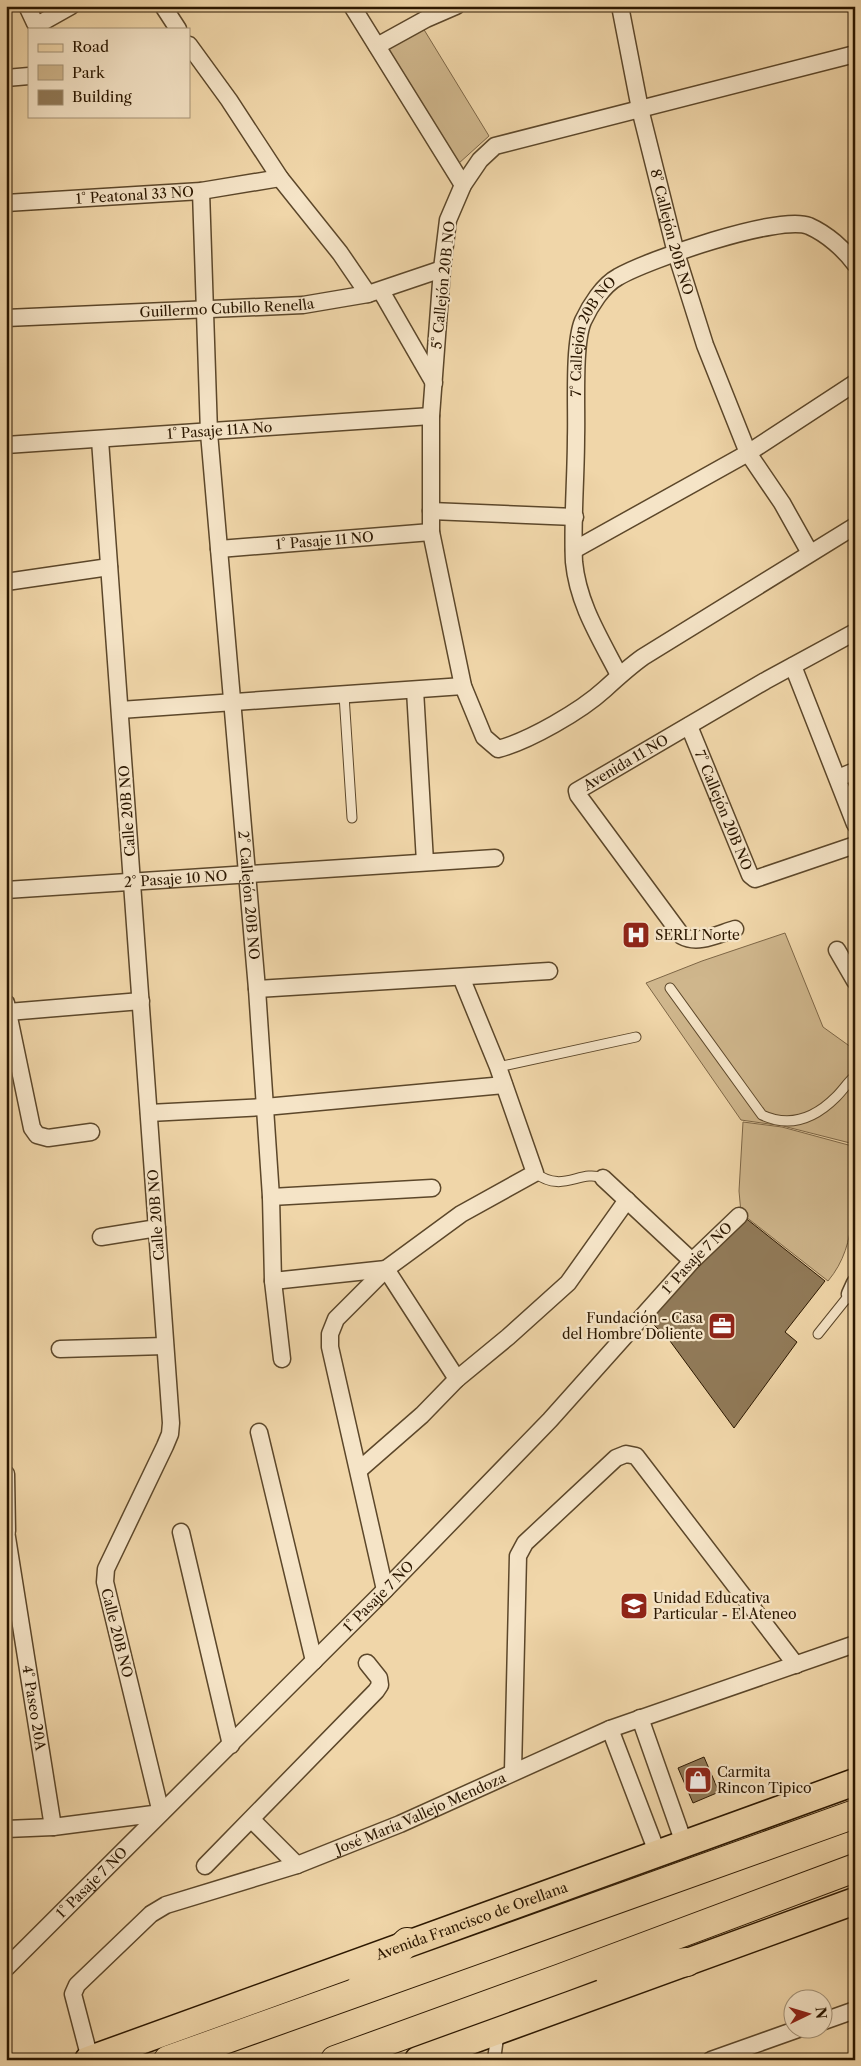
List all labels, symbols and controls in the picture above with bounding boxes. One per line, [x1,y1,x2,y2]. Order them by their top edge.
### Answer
legend [28,28,190,118]
text: Road [72,37,109,56]
text: Park [72,63,106,82]
text: Building [72,87,132,106]
street label: 8° Callejón 20B NO [646,167,698,297]
street label: 1° Peatonal 33 NO [75,182,194,208]
street label: 5° Callejón 20B NO [427,220,459,350]
street label: 7° Callejón 20B NO [567,273,620,397]
street label: Guillermo Cubillo Renella [139,294,316,321]
street label: 1° Pasaje 11A No [166,418,273,443]
street label: 1° Pasaje 11 NO [275,528,374,553]
street label: Avenida 11 NO [579,730,672,795]
street label: 7° Callejón 20B NO [691,747,756,873]
street label: Calle 20B NO [115,765,139,857]
street label: 2° Callejón 20B NO [234,830,263,960]
street label: 2° Pasaje 10 NO [123,867,228,891]
hospital icon: SERLI Norte [621,920,651,950]
place label: SERLI Norte [655,926,740,944]
street label: Calle 20B NO [144,1169,168,1261]
street label: 1° Pasaje 7 NO [658,1218,736,1298]
place label: Fundación - Casa del Hombre Doliente [562,1309,704,1343]
office icon: Fundación - Casa del Hombre Doliente [707,1311,737,1341]
street label: 1° Pasaje 7 NO [339,1557,418,1636]
street label: Calle 20B NO [97,1586,137,1680]
place label: Unidad Educativa Particular - El Ateneo [653,1589,797,1623]
school or university icon: Unidad Educativa Particular - El Ateneo [619,1591,649,1621]
street label: 4° Paseo 20A [18,1664,50,1752]
place label: Carmita Rincon Tipico [717,1763,812,1797]
shop icon: Carmita Rincon Tipico [683,1765,713,1795]
street label: José María Vallejo Mendoza [331,1768,509,1859]
street label: 1° Pasaje 7 NO [52,1843,131,1922]
street label: Avenida Francisco de Orellana [372,1878,571,1964]
north arrow [784,1988,834,2038]
text: N [811,2006,830,2020]

